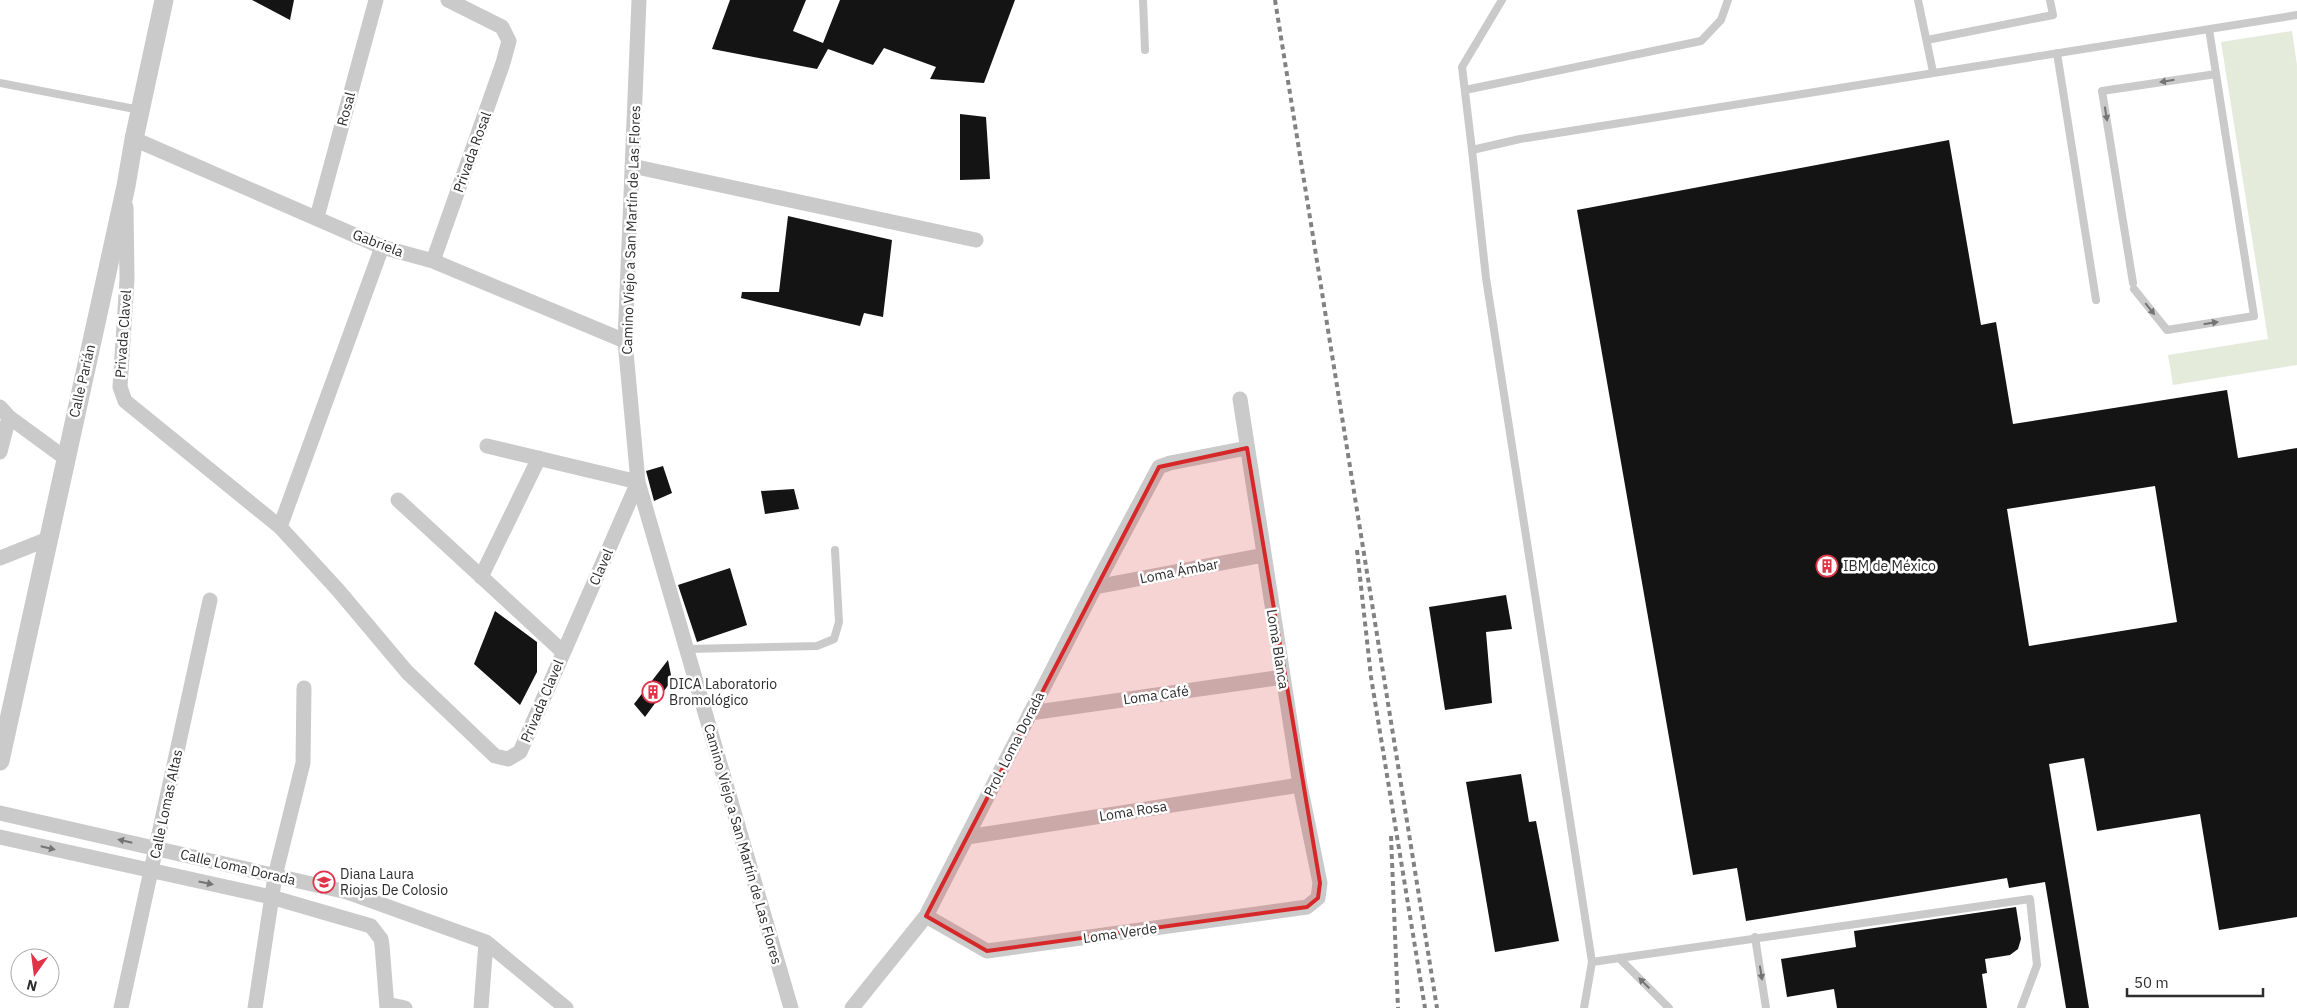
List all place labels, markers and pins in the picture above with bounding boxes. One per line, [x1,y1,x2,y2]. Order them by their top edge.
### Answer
building icon: IBM de México [1815,554,1839,578]
place label: IBM de México [1843,557,1936,575]
place label: DICA Laboratorio Bromológico [669,675,777,709]
building icon: DICA Laboratorio Bromológico [641,680,665,704]
place label: Diana Laura Riojas De Colosio [340,865,448,899]
school or university icon: Diana Laura Riojas De Colosio [312,870,336,894]

